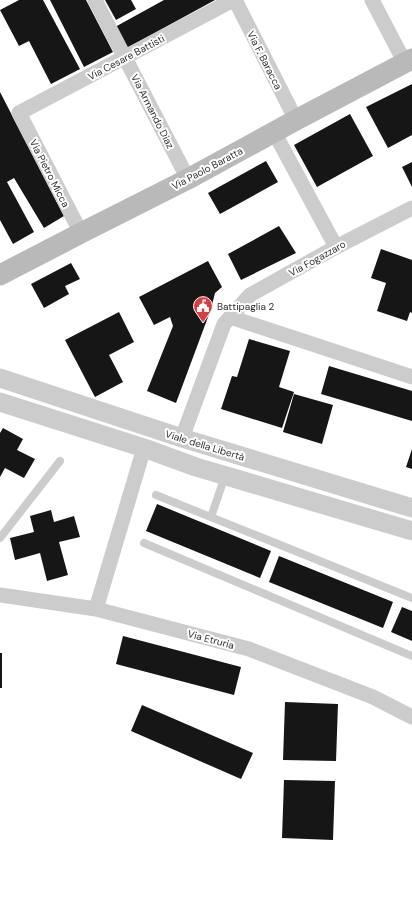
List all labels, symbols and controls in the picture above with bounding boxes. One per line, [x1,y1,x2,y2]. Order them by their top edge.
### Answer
street label: Via F. Baracca [244,29,285,92]
street label: Via Cesare Battisti [86,32,167,83]
street label: Via Armando Diaz [128,72,177,151]
street label: Via Pietro Micca [27,137,72,209]
street label: Via Paolo Baratta [169,144,245,193]
street label: Via Fogazzaro [286,237,348,279]
public building icon: Battipaglia 2 [192,295,214,323]
place label: Battipaglia 2 [217,300,275,313]
street label: Viale della Libertà [164,427,246,464]
street label: Via Etruria [186,627,236,652]

